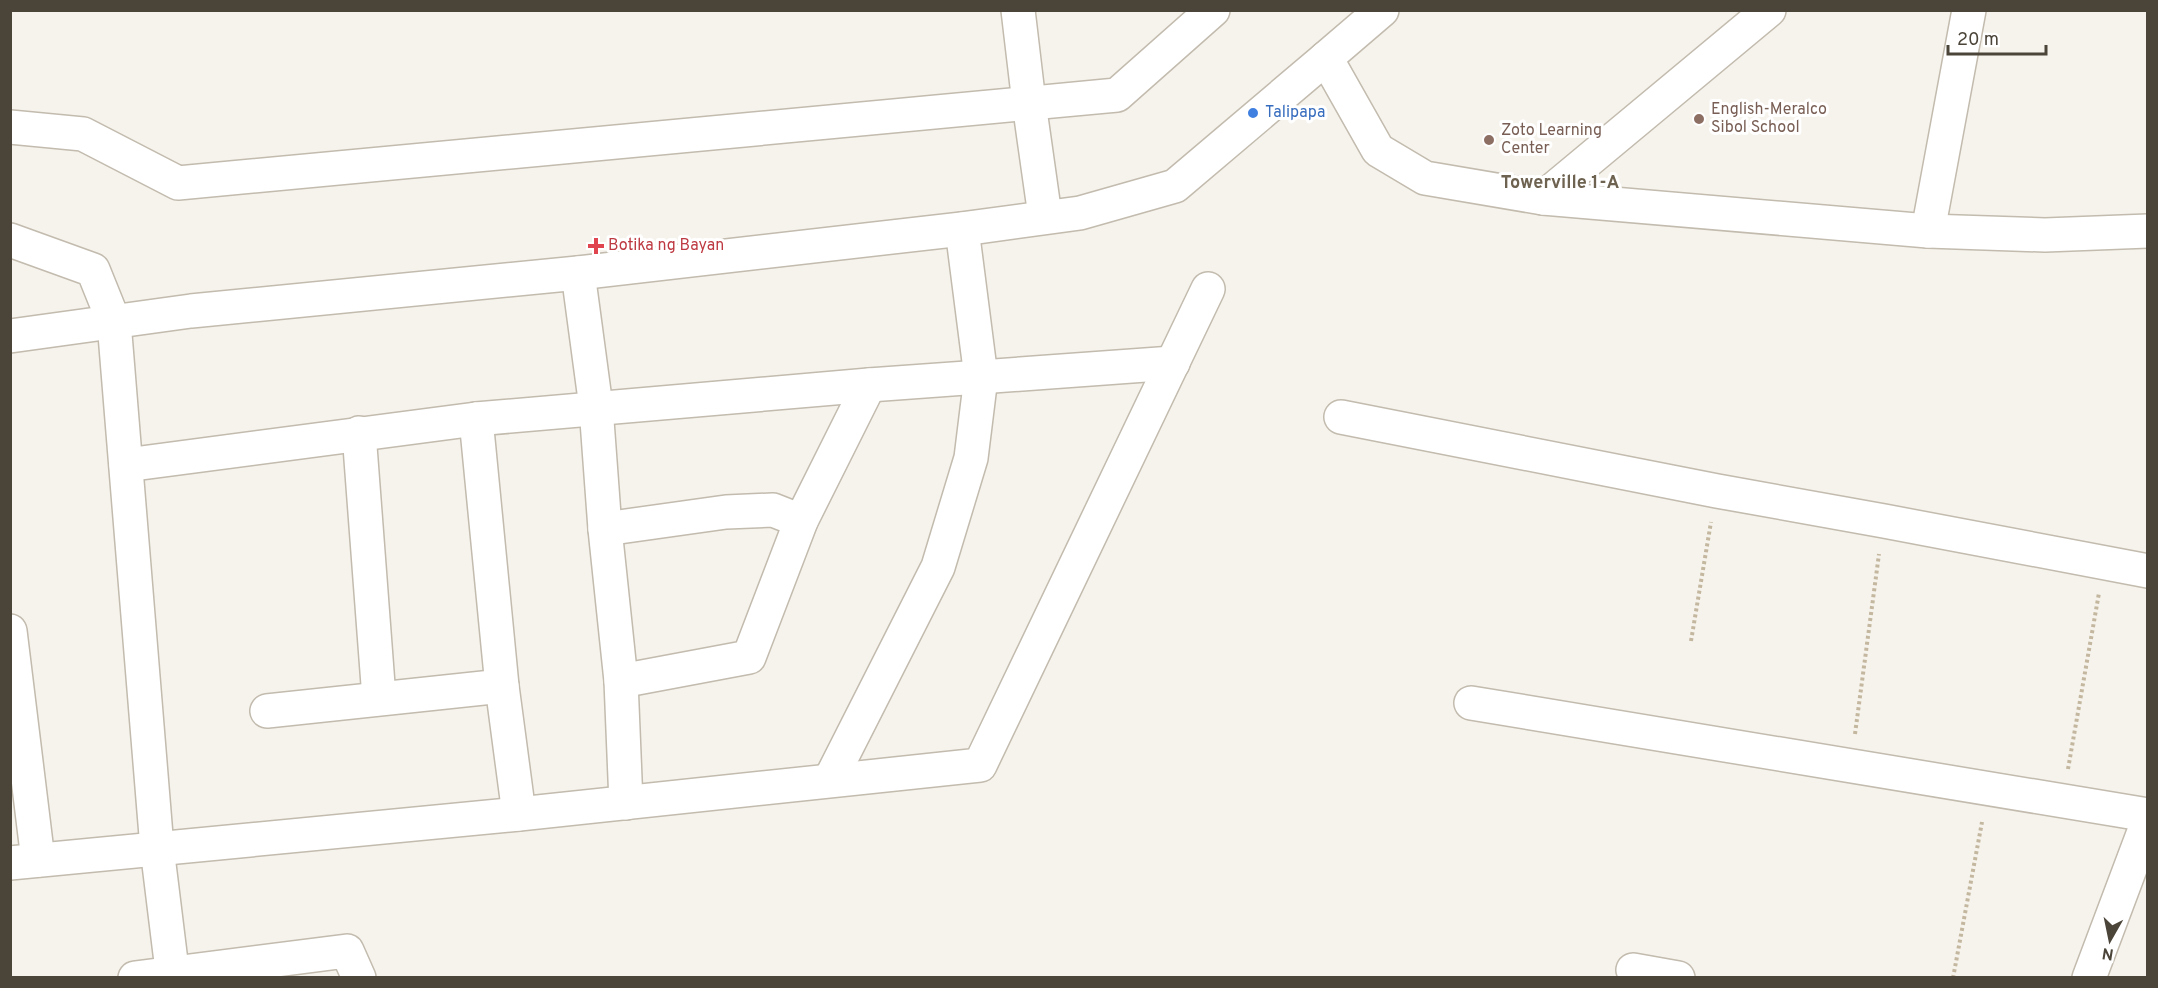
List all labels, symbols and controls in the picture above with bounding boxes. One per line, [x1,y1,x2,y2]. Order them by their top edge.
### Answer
scale bar [1948,18,2046,56]
text: 20 m [1957,29,1999,52]
place label: English-Meralco Sibol School [1711,100,1827,138]
place label: Talipapa [1265,103,1326,123]
marker: Talipapa [1246,106,1260,120]
marker: English-Meralco Sibol School [1692,112,1706,126]
place label: Zoto Learning Center [1501,121,1602,159]
marker: Zoto Learning Center [1482,133,1496,147]
district label: Towerville 1-A [1501,172,1619,195]
place label: Botika ng Bayan [608,236,724,256]
marker: Botika ng Bayan [589,239,603,253]
north arrow [2080,910,2140,970]
text: N [2101,942,2115,964]

